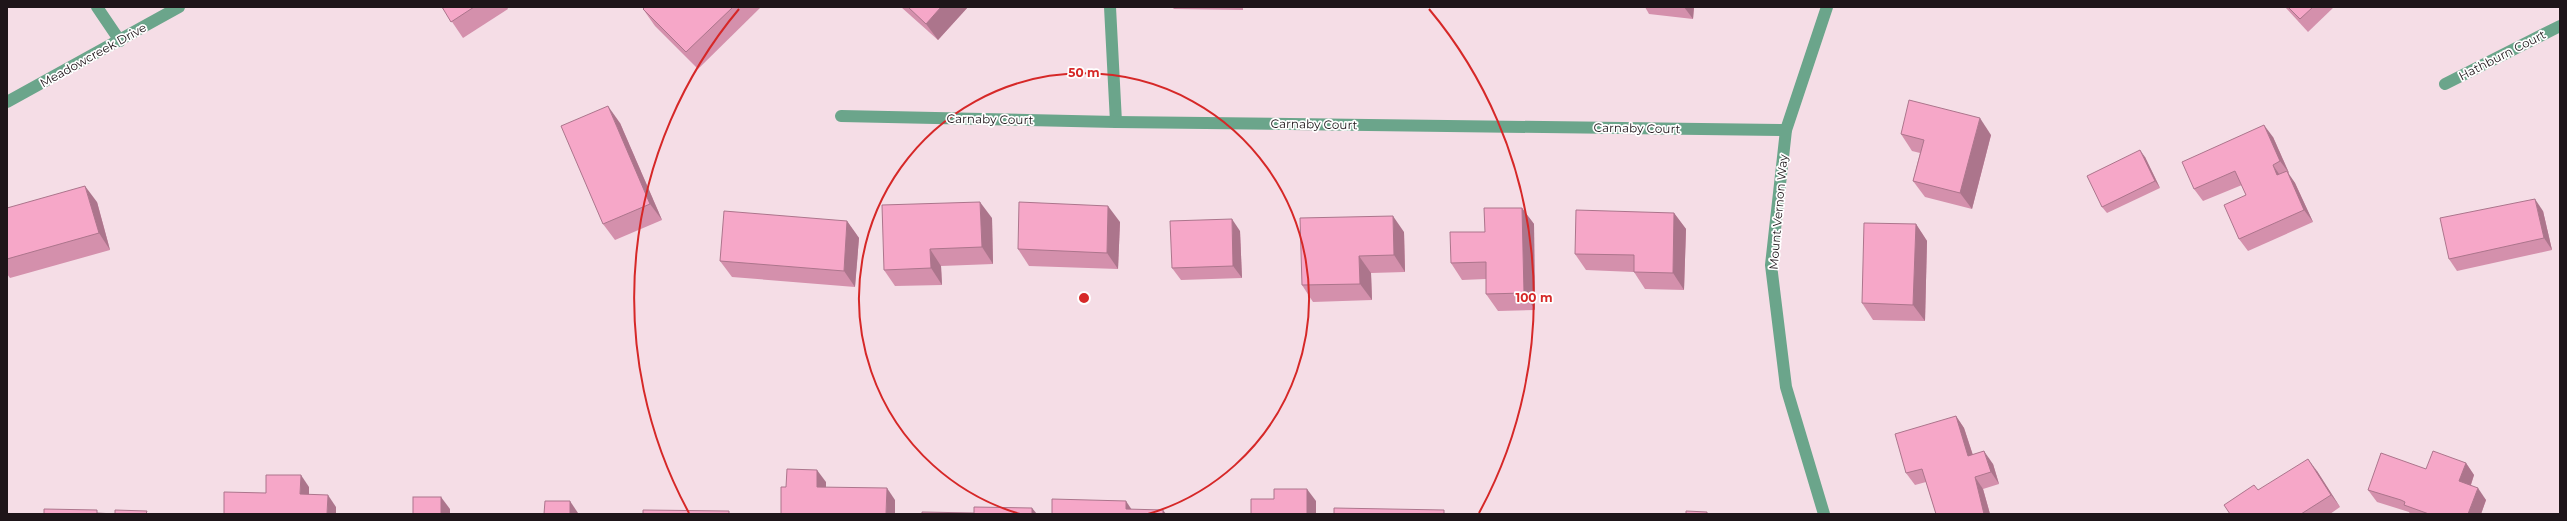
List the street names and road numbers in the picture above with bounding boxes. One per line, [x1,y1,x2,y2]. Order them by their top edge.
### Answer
street label: Meadowcreek Drive [37,20,149,90]
street label: Hathburn Court [2456,27,2548,83]
street label: Carnaby Court [947,111,1034,127]
street label: Carnaby Court [1271,116,1358,132]
street label: Carnaby Court [1594,120,1681,136]
street label: Mount Vernon Way [1765,153,1791,270]

